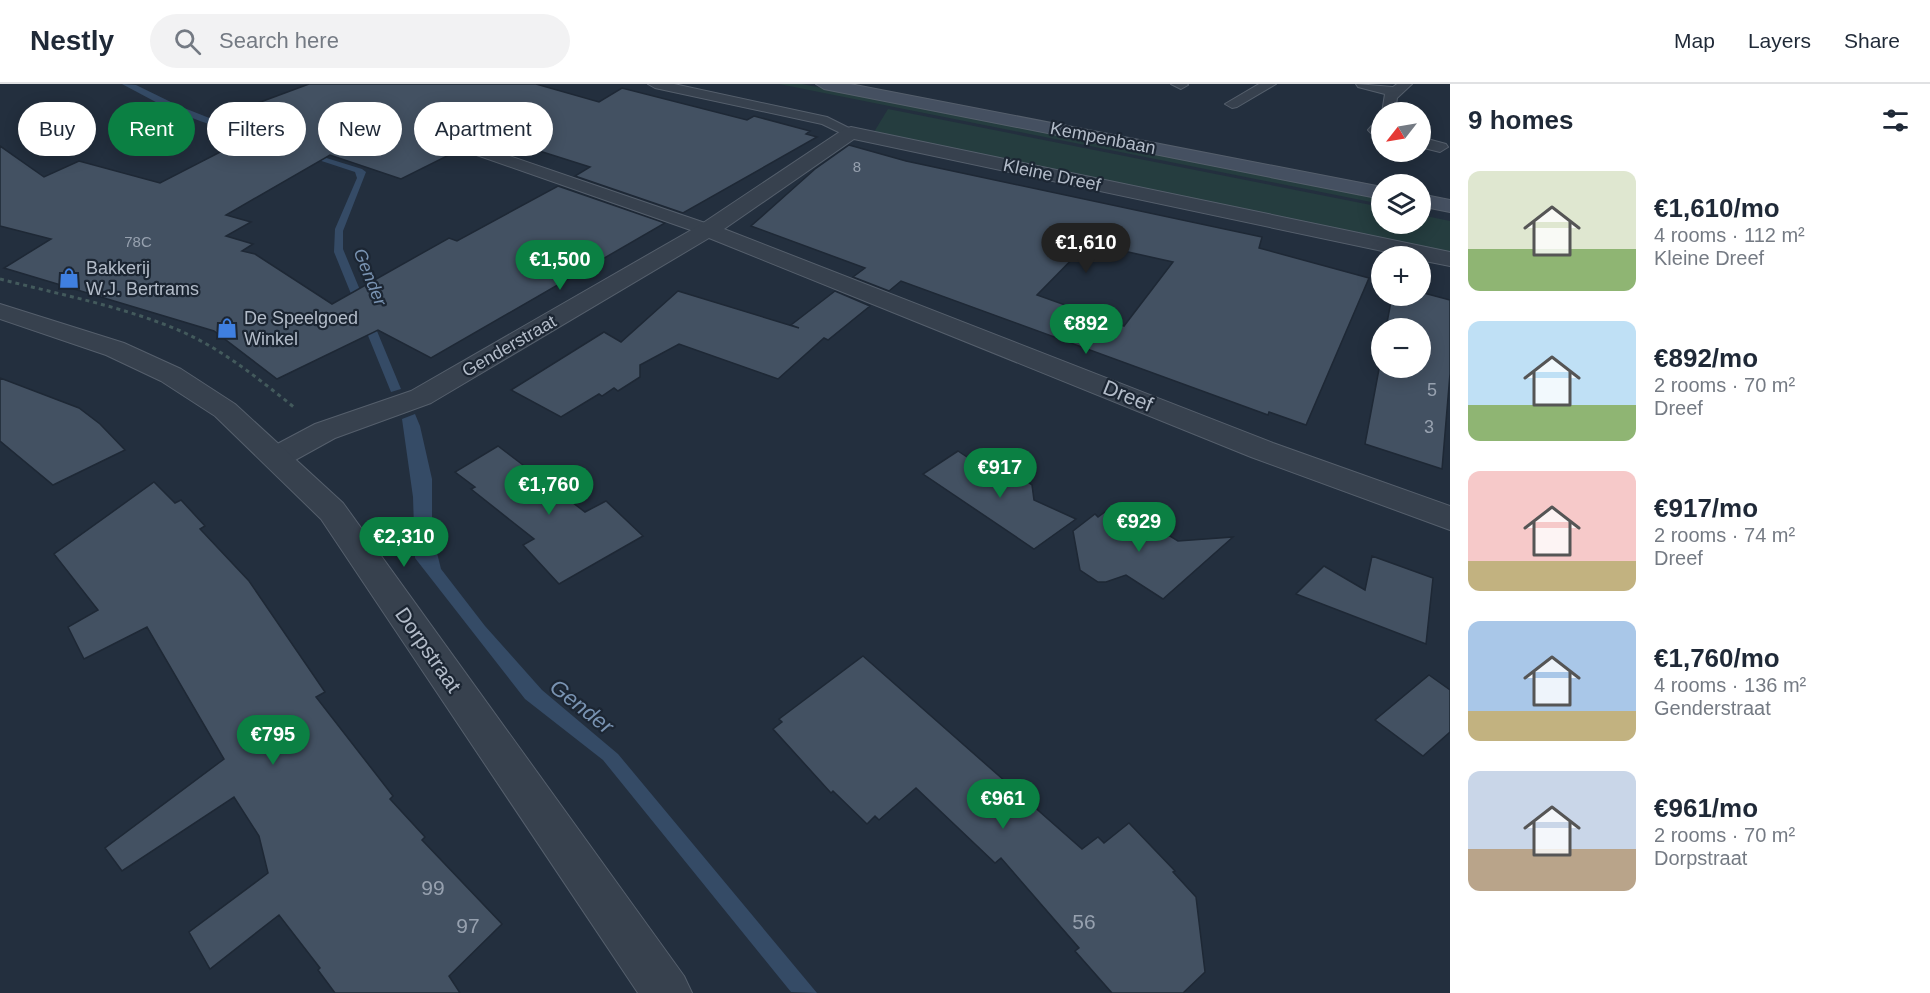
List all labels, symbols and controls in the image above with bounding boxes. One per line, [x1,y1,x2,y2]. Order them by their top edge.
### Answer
search box [150,14,570,68]
text: Nestly [30,25,114,56]
icon: search [171,25,204,58]
text: Search here [219,28,339,53]
text: Map [1674,29,1715,52]
text: Layers [1748,29,1811,52]
text: Share [1844,29,1900,52]
chip: Buy [18,102,96,156]
chip: Rent [108,102,195,156]
chip: Filters [207,102,306,156]
chip: New [318,102,402,156]
chip: Apartment [414,102,553,156]
north arrow [1371,102,1431,162]
map controls [1371,102,1431,378]
icon: filters [1879,104,1912,137]
text: 9 homes [1468,105,1574,135]
street label: Kempenbaan [1049,118,1157,158]
street label: Kleine Dreef [1001,155,1103,195]
house number: 8 [853,158,861,175]
button: layers [1371,174,1431,234]
text: €1,610/mo [1654,193,1780,223]
icon: home [1516,195,1588,267]
pin: €1,610 [1037,223,1135,274]
text: 4 rooms · 112 m² [1654,224,1805,246]
text: €1,610 [1055,231,1117,253]
house number: 78C [124,233,152,250]
pin: €1,500 [511,240,609,291]
water label: Gender [349,245,391,310]
button: + [1371,246,1431,306]
text: Kleine Dreef [1654,247,1764,269]
text: €1,500 [529,248,591,270]
place label: Bakkerij W.J. Bertrams [86,258,199,299]
shop icon: Bakkerij W.J. Bertrams [57,266,81,290]
pin: €892 [1050,304,1122,355]
place label: De Speelgoed Winkel [244,308,358,349]
street label: Genderstraat [459,311,559,381]
text: €892 [1064,312,1108,334]
shop icon: De Speelgoed Winkel [215,316,239,340]
button: − [1371,318,1431,378]
text: €892/mo [1654,343,1758,373]
icon: home [1516,345,1588,417]
text: 2 rooms · 70 m² [1654,374,1795,396]
street label: Dreef [1100,375,1156,416]
house number: 5 [1427,380,1437,400]
text: Dreef [1654,397,1703,419]
house number: 3 [1424,417,1434,437]
pin: €917 [964,448,1036,499]
text: €917 [978,456,1022,478]
pin: €1,760 [500,465,598,516]
text: €1,760 [518,473,580,495]
text: €917/mo [1654,493,1758,523]
icon: home [1516,495,1588,567]
pin: €929 [1103,502,1175,553]
text: €929 [1117,510,1161,532]
pin: €2,310 [355,517,453,568]
text: 2 rooms · 74 m² [1654,524,1795,546]
text: €2,310 [373,525,435,547]
text: Dreef [1654,547,1703,569]
street label: Dorpstraat [391,603,466,697]
text: €1,760/mo [1654,643,1780,673]
icon: home [1516,645,1588,717]
water label: Gender [545,674,620,740]
text: 4 rooms · 136 m² [1654,674,1806,696]
text: Genderstraat [1654,697,1771,719]
pin: €795 [237,715,309,766]
text: €795 [251,723,295,745]
pin: €961 [967,779,1039,830]
text: €961 [981,787,1025,809]
text: €961/mo [1654,793,1758,823]
icon: home [1516,795,1588,867]
text: 2 rooms · 70 m² [1654,824,1795,846]
text: Dorpstraat [1654,847,1747,869]
house number: 99 [421,876,445,899]
house number: 56 [1072,910,1096,933]
house number: 97 [456,914,480,937]

